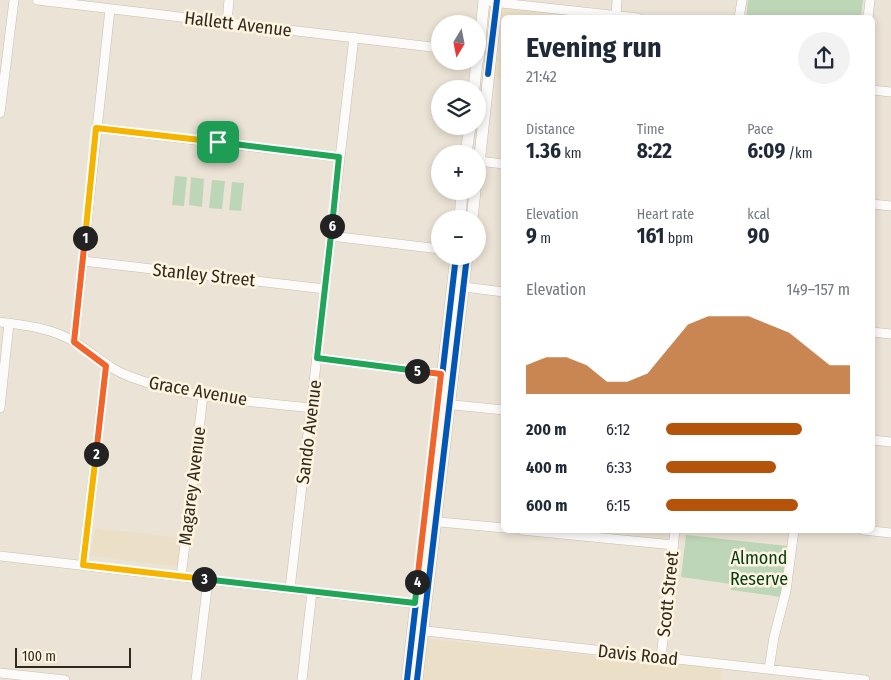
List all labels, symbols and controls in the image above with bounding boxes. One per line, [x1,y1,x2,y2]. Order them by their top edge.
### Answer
street label: Hallett Avenue [183,7,293,42]
north arrow [431,15,486,70]
map controls [431,15,486,265]
text: Evening run [526,31,662,64]
button: share [798,32,850,84]
text: 21:42 [526,67,557,86]
button: layers [431,80,486,135]
pin [197,121,239,163]
text: Distance [526,121,575,138]
text: Time [637,121,664,138]
text: Pace [747,121,773,138]
icon: arrive [204,128,232,156]
text: 1.36 [526,138,561,164]
text: 8:22 [637,138,672,164]
text: 6:09 [747,138,785,164]
button: + [431,145,486,200]
text: km [561,145,582,162]
text: /km [785,145,812,162]
text: Elevation [526,206,579,223]
text: Heart rate [637,206,694,223]
text: kcal [747,206,770,223]
button: − [431,210,486,265]
pin: 6 [320,214,344,238]
text: 6 [329,218,336,235]
text: 9 [526,223,537,249]
text: 161 [637,223,664,249]
text: 90 [747,223,770,249]
pin: 1 [72,226,98,250]
text: 1 [83,230,88,247]
text: m [537,230,551,247]
text: bpm [664,230,693,247]
street label: Stanley Street [152,259,256,291]
text: Elevation [526,280,586,299]
text: 149–157 m [786,280,850,299]
pin: 5 [404,358,430,384]
text: 5 [414,363,421,380]
street label: Grace Avenue [147,372,249,410]
street label: Sando Avenue [292,379,326,485]
text: 200 m [526,420,566,439]
text: 6:12 [606,420,630,439]
street label: Magarey Avenue [174,425,210,547]
pin: 2 [84,442,108,466]
text: 2 [93,446,100,463]
text: 400 m [526,458,567,477]
text: 6:33 [606,458,632,477]
text: 600 m [526,496,567,515]
text: 6:15 [606,496,630,515]
park label: Almond Reserve [730,547,788,590]
street label: Scott Street [653,550,683,638]
pin: 3 [192,566,216,592]
pin: 4 [404,570,430,594]
text: 3 [201,571,208,588]
text: 4 [414,574,421,591]
street label: Davis Road [597,640,679,670]
scale bar [15,645,131,668]
text: 100 m [22,648,56,665]

